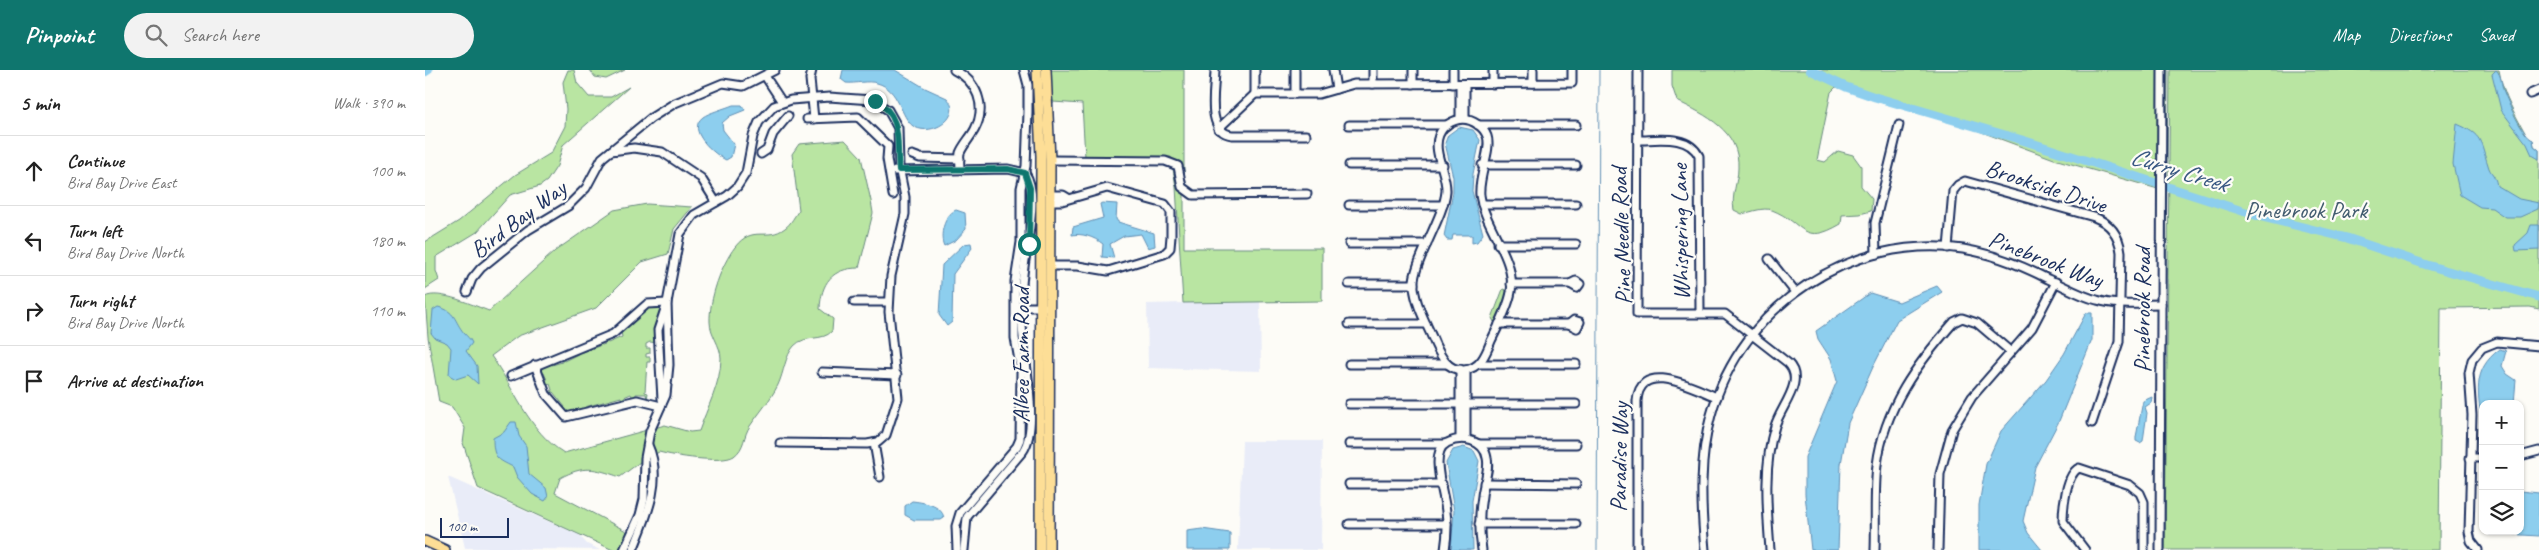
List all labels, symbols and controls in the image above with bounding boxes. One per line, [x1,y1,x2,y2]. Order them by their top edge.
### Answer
search box [124,13,474,58]
text: Pinpoint [25,20,94,50]
icon: search [142,21,170,49]
text: Search here [182,23,259,47]
text: Map [2333,24,2360,46]
text: Directions [2388,24,2451,46]
text: Saved [2479,24,2514,46]
text: 5 min [20,90,60,116]
route end [864,90,887,113]
text: Walk · 390 m [333,93,405,113]
water label: Curry Creek [2127,140,2235,201]
text: Continue [67,149,124,173]
street label: Brookside Drive [1982,152,2112,220]
icon: ahead [20,157,48,185]
text: 100 m [371,161,405,181]
street label: Whispering Lane [1664,161,1696,300]
street label: Pine Needle Road [1603,163,1638,305]
street label: Bird Bay Way [464,172,573,265]
text: Bird Bay Drive East [67,173,176,193]
park label: Pinebrook Park [2245,195,2369,225]
text: Turn left [67,219,122,243]
street label: Pinebrook Way [1985,223,2109,295]
icon: left [20,227,48,255]
text: 180 m [371,231,405,251]
route start [1018,233,1041,256]
text: Bird Bay Drive North [67,243,184,263]
street label: Pinebrook Road [2127,244,2157,373]
street label: Albee Farm Road [1006,284,1036,423]
text: Turn right [67,289,134,313]
icon: right [20,297,48,325]
text: 110 m [371,301,405,321]
text: Bird Bay Drive North [67,313,184,333]
icon: arrive [20,367,48,395]
text: Arrive at destination [67,369,203,393]
street label: Paradise Way [1603,400,1635,512]
map controls [2479,400,2524,535]
button: + [2479,400,2524,445]
button: − [2479,445,2524,490]
button: layers [2479,490,2524,535]
scale bar [440,515,509,538]
text: 100 m [447,518,477,535]

